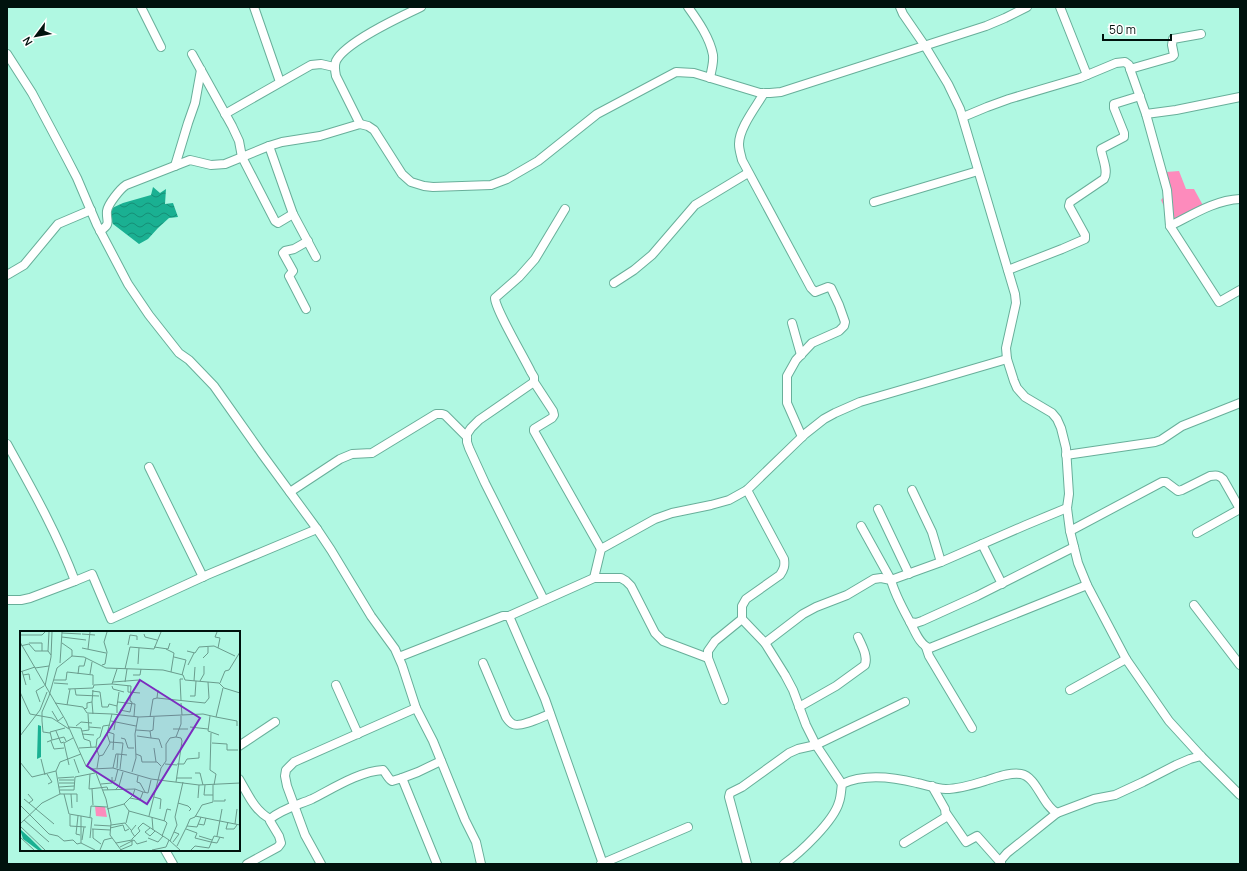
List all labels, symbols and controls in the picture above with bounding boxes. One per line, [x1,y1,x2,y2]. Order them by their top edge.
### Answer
north arrow [16,16,56,56]
scale bar [1103,16,1171,42]
text: 50 m [1109,21,1136,38]
text: N [19,34,36,49]
inset map [20,631,240,851]

